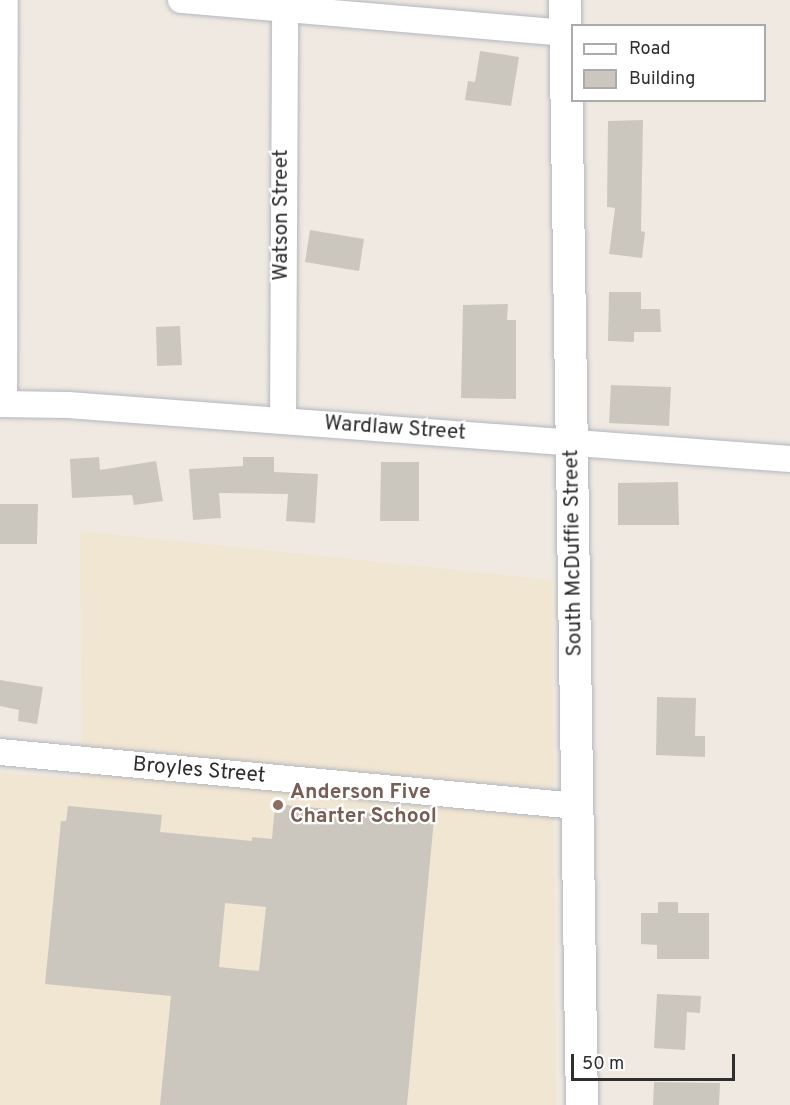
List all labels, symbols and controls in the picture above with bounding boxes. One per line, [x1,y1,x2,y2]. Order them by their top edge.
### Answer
legend [571,24,766,102]
text: Road [629,38,671,61]
text: Building [629,68,695,91]
street label: Watson Street [269,149,295,281]
street label: Wardlaw Street [323,411,467,447]
street label: South McDuffie Street [560,449,588,657]
street label: Broyles Street [131,753,267,789]
place label: Anderson Five Charter School [290,780,437,830]
marker: Anderson Five Charter School [271,798,285,812]
scale bar [574,1042,738,1080]
text: 50 m [582,1053,624,1076]

